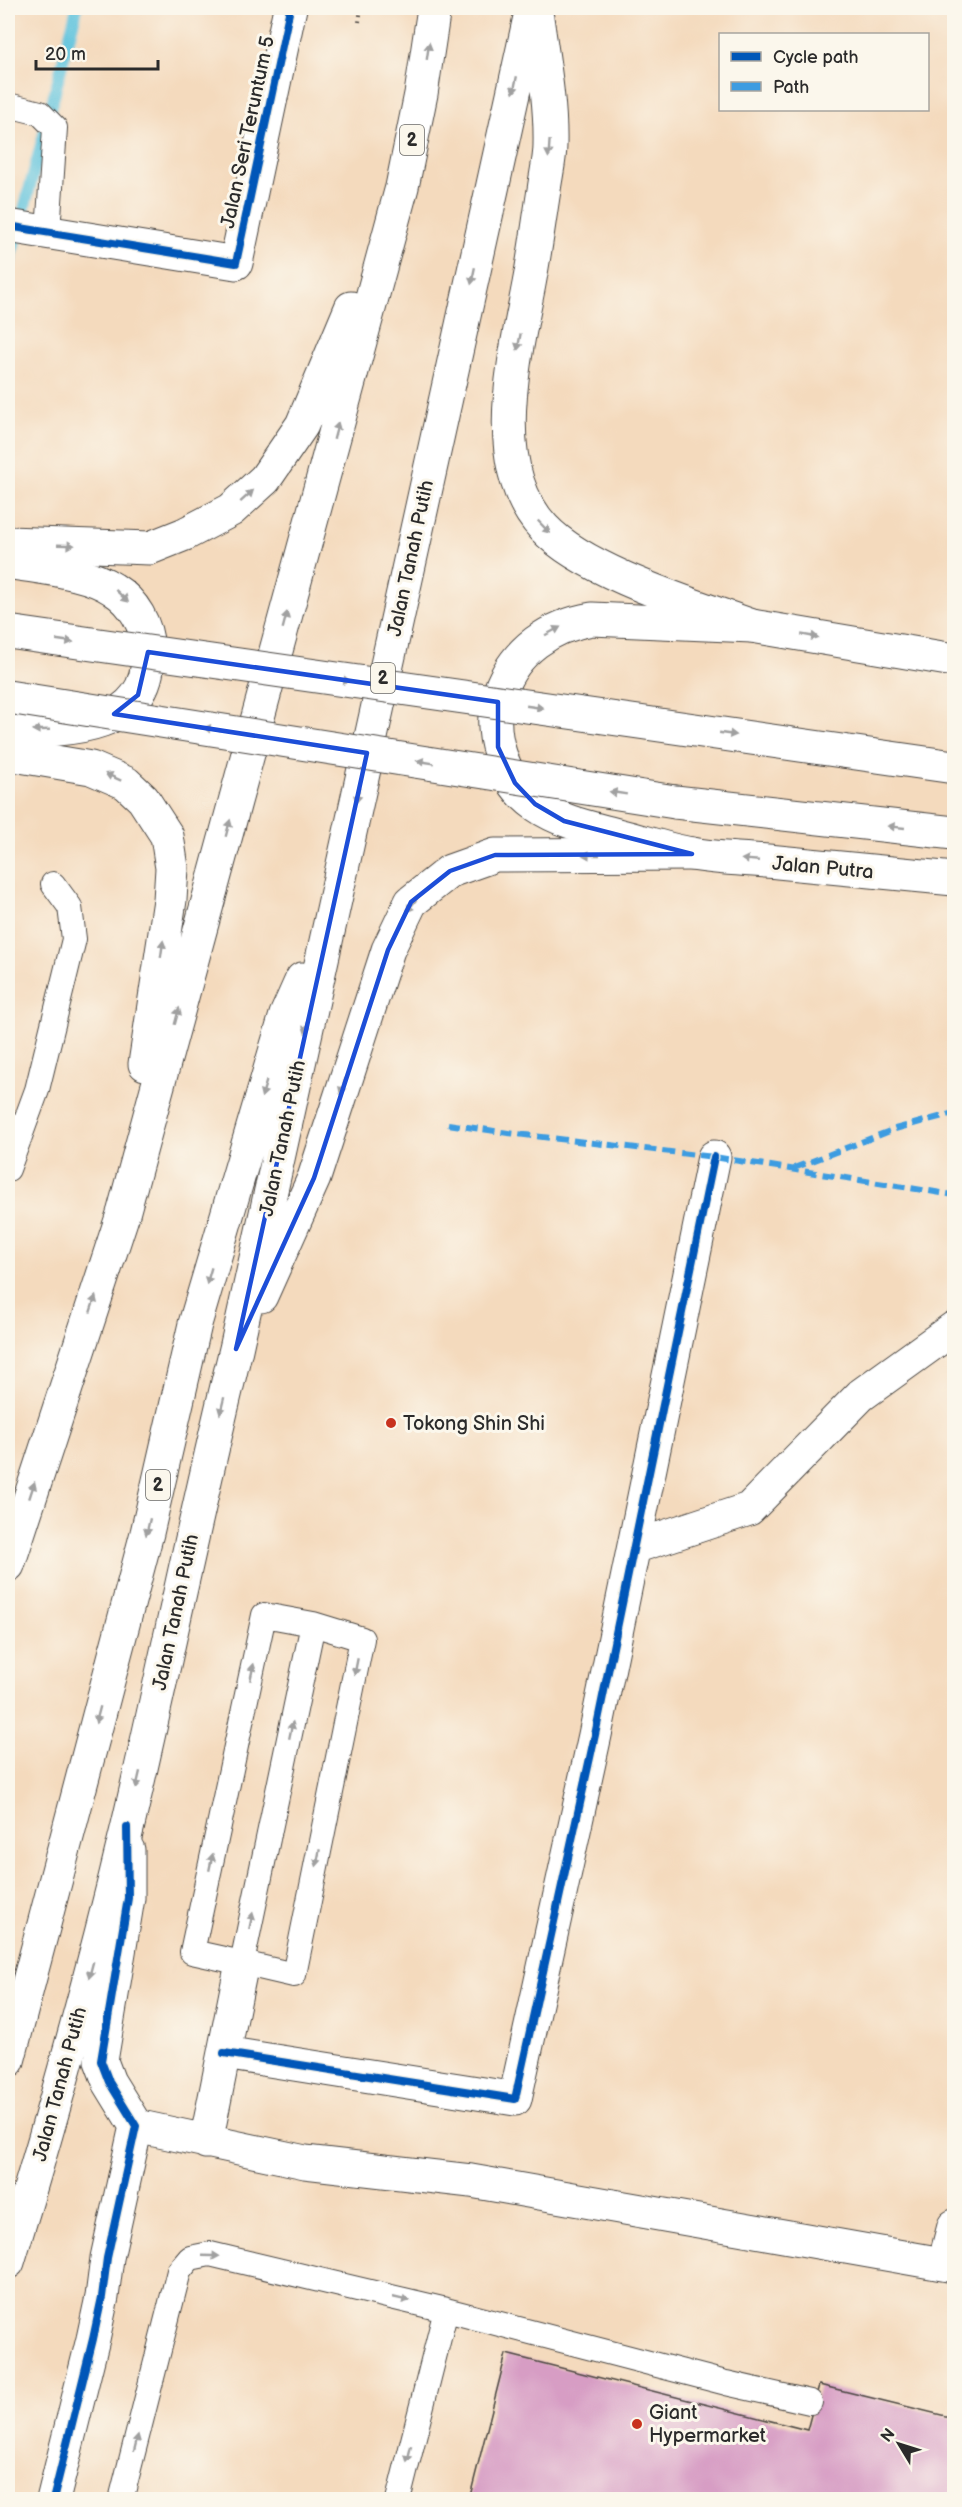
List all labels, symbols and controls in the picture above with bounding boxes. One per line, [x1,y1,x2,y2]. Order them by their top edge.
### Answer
scale bar [36,33,158,71]
legend [719,33,929,111]
street label: Jalan Seri Teruntum 5 [216,34,280,231]
one-way arrow [423,41,432,60]
text: 20 m [45,44,86,65]
text: Cycle path [773,47,859,68]
one-way arrow [509,76,519,94]
text: Path [773,77,809,98]
road number: 2 [400,125,424,155]
one-way arrow [544,140,554,159]
one-way arrow [467,266,477,285]
one-way arrow [514,332,523,351]
one-way arrow [332,422,341,440]
street label: Jalan Tanah Putih [383,478,439,638]
one-way arrow [239,489,254,503]
one-way arrow [536,520,551,534]
one-way arrow [56,541,75,550]
one-way arrow [115,589,129,603]
one-way arrow [280,610,290,629]
one-way arrow [545,626,562,636]
one-way arrow [800,632,819,641]
one-way arrow [56,636,75,645]
road number: 2 [371,663,395,693]
one-way arrow [332,675,351,684]
one-way arrow [525,703,544,712]
one-way arrow [202,724,221,733]
one-way arrow [31,725,50,735]
one-way arrow [718,730,737,739]
one-way arrow [415,758,434,767]
one-way arrow [105,773,122,782]
one-way arrow [353,785,362,804]
one-way arrow [608,788,627,797]
one-way arrow [224,819,233,837]
one-way arrow [887,822,906,831]
one-way arrow [582,850,601,859]
street label: Jalan Putra [771,852,875,884]
one-way arrow [740,855,759,865]
one-way arrow [406,897,418,913]
one-way arrow [158,939,167,958]
one-way arrow [173,1007,182,1025]
one-way arrow [302,1016,311,1035]
street label: Jalan Tanah Putih [255,1058,311,1218]
one-way arrow [338,1077,348,1095]
one-way arrow [259,1080,268,1098]
one-way arrow [204,1267,213,1285]
one-way arrow [89,1295,99,1313]
one-way arrow [216,1397,226,1415]
place label: Tokong Shin Shi [403,1412,545,1436]
marker: Tokong Shin Shi [384,1416,398,1430]
road number: 2 [146,1470,170,1500]
one-way arrow [28,1481,38,1499]
one-way arrow [143,1517,153,1536]
street label: Jalan Tanah Putih [148,1532,204,1692]
one-way arrow [351,1657,360,1676]
one-way arrow [248,1662,257,1681]
one-way arrow [93,1706,103,1724]
one-way arrow [287,1720,296,1739]
one-way arrow [133,1771,142,1790]
one-way arrow [312,1848,322,1867]
one-way arrow [207,1853,217,1872]
one-way arrow [247,1911,256,1930]
one-way arrow [85,1960,95,1979]
street label: Jalan Tanah Putih [28,2004,92,2164]
one-way arrow [202,2251,221,2260]
one-way arrow [392,2295,410,2305]
place label: Giant Hypermarket [649,2401,766,2448]
north arrow [869,2414,929,2474]
marker: Giant Hypermarket [630,2417,644,2431]
text: N [877,2425,900,2446]
one-way arrow [131,2434,141,2452]
one-way arrow [404,2445,414,2463]

